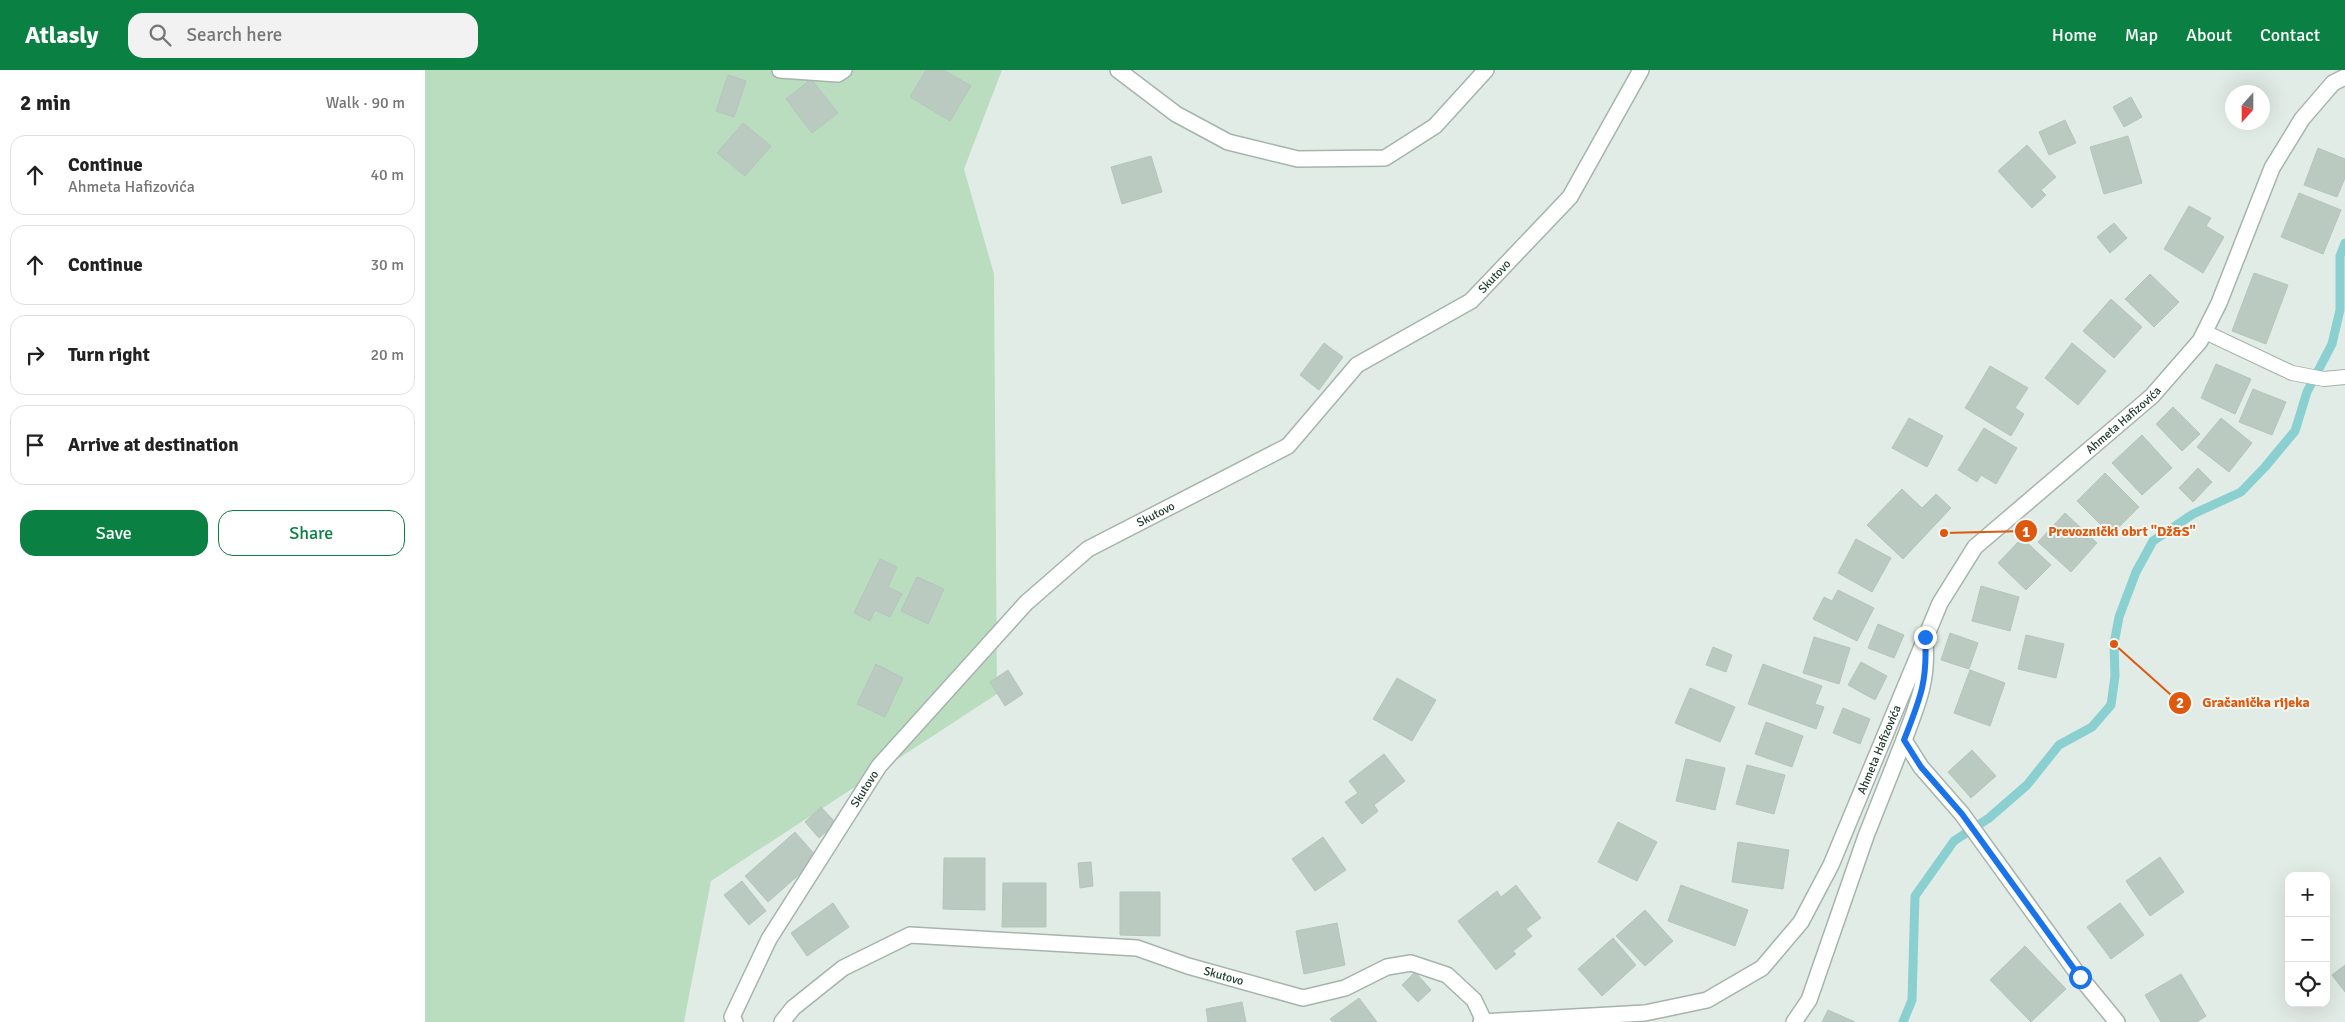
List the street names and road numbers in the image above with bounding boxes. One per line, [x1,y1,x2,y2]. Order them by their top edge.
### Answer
street label: Skutovo [1475,257,1514,297]
street label: Ahmeta Hafizovića [2083,384,2165,457]
street label: Skutovo [1134,499,1177,531]
street label: Ahmeta Hafizovića [1854,703,1905,797]
street label: Skutovo [848,768,882,810]
street label: Skutovo [1202,964,1245,989]

